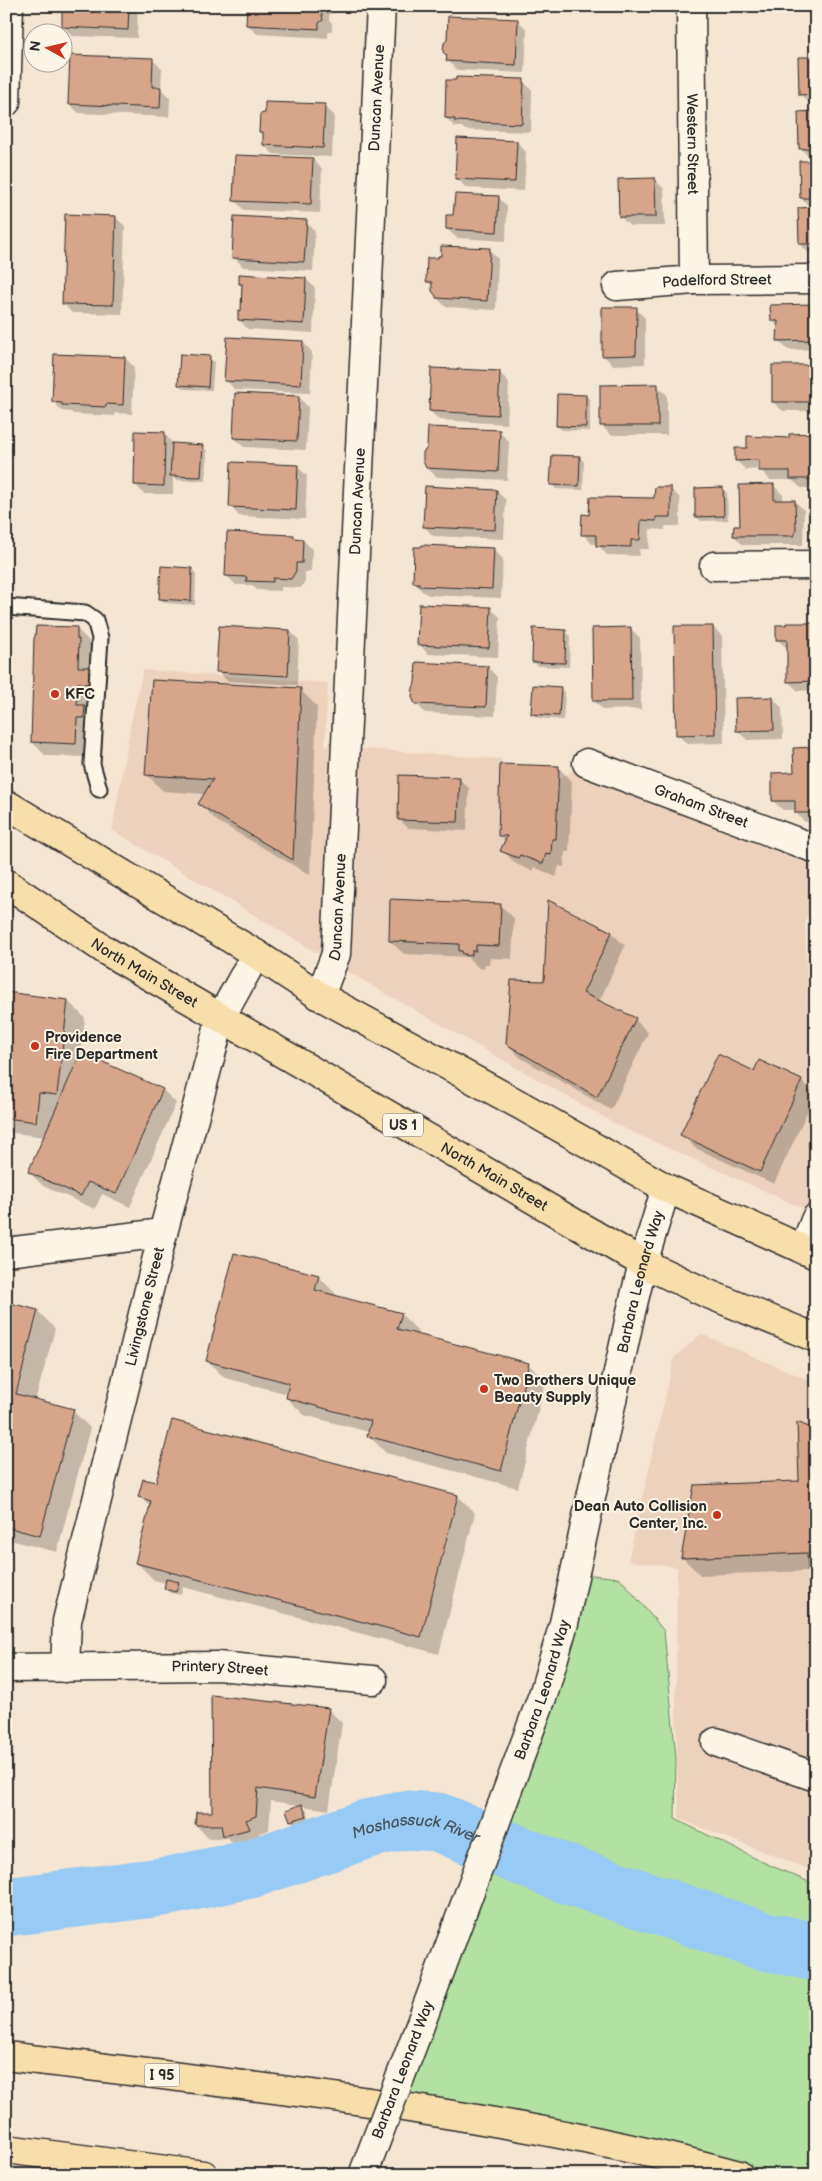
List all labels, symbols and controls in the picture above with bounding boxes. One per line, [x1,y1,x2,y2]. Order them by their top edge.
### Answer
north arrow [22,22,72,72]
text: N [26,40,45,53]
street label: Duncan Avenue [365,44,389,152]
street label: Western Street [682,93,703,195]
street label: Padelford Street [661,270,772,292]
street label: Duncan Avenue [345,447,370,555]
place label: KFC [65,685,95,704]
marker: KFC [49,688,61,700]
street label: Graham Street [651,780,751,832]
street label: Duncan Avenue [325,853,350,963]
street label: North Main Street [87,934,202,1012]
place label: Providence Fire Department [45,1028,158,1064]
marker: Providence Fire Department [29,1040,41,1052]
road number: US 1 [383,1114,423,1136]
street label: North Main Street [437,1138,552,1215]
street label: Barbara Leonard Way [613,1208,668,1355]
street label: Livingstone Street [121,1245,169,1368]
place label: Two Brothers Unique Beauty Supply [494,1371,636,1407]
marker: Two Brothers Unique Beauty Supply [478,1383,490,1395]
place label: Dean Auto Collision Center, Inc. [574,1497,707,1533]
marker: Dean Auto Collision Center, Inc. [711,1509,723,1521]
street label: Barbara Leonard Way [510,1617,574,1763]
street label: Printery Street [171,1656,269,1680]
water label: Moshassuck River [349,1810,483,1848]
street label: Barbara Leonard Way [368,1998,438,2142]
road number: I 95 [144,2064,180,2086]

